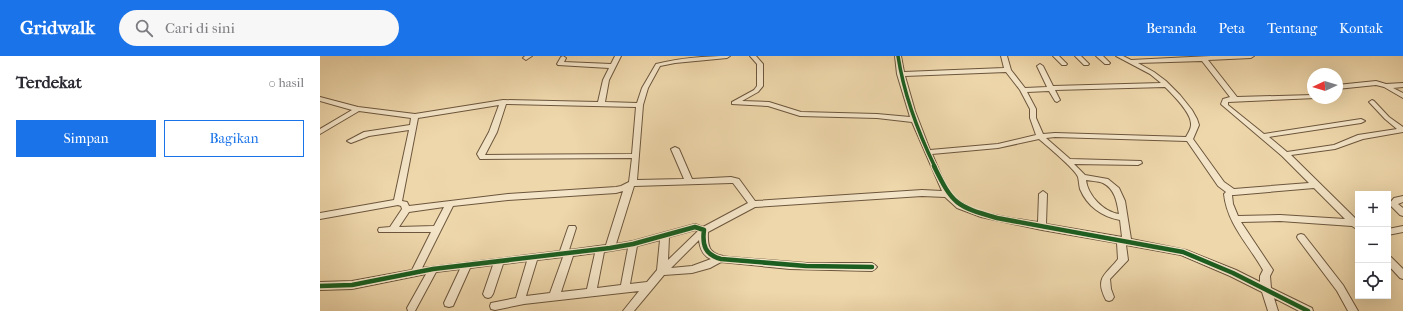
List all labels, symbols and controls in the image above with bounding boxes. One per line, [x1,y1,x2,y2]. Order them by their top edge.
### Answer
search box [119,10,399,46]
text: Gridwalk [20,17,95,39]
icon: search [133,17,155,39]
text: Cari di sini [165,19,235,37]
text: Beranda [1146,20,1197,37]
text: Peta [1219,20,1245,37]
text: Tentang [1267,20,1317,37]
text: Kontak [1339,20,1383,37]
north arrow [1307,68,1343,104]
text: Terdekat [16,72,82,92]
text: 0 hasil [268,75,304,90]
button: Simpan [16,120,156,157]
button: Bagikan [164,120,304,157]
map controls [1355,191,1391,299]
button: + [1355,191,1391,227]
button: − [1355,227,1391,263]
button: locate [1355,263,1391,299]

